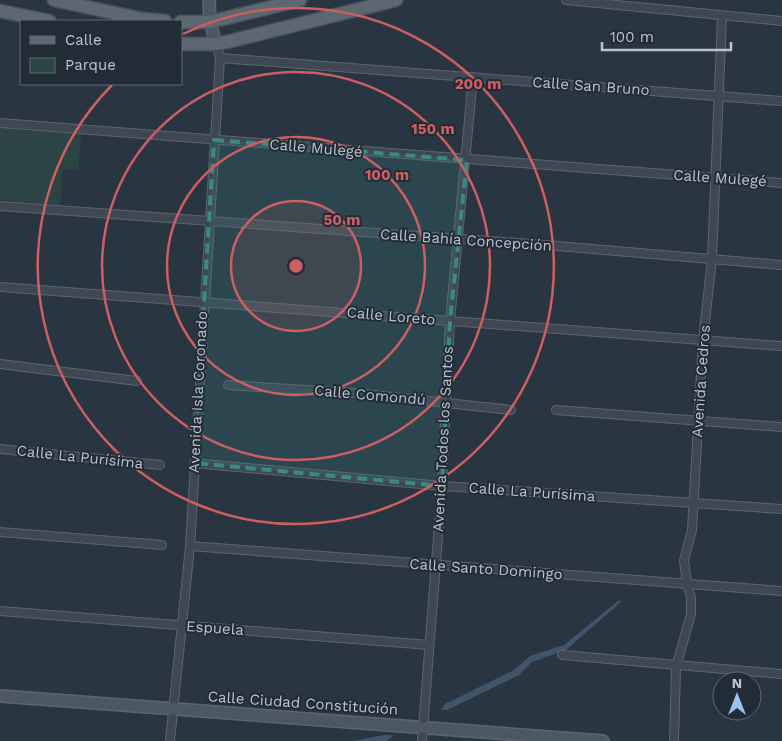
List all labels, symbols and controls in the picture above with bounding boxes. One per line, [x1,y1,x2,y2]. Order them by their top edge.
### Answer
legend [20,20,182,85]
scale bar [602,20,731,52]
text: 100 m [610,28,654,46]
text: Calle [65,31,102,49]
text: Parque [65,56,116,74]
street label: Calle San Bruno [532,73,650,99]
text: 200 m [455,75,501,93]
text: 150 m [411,120,455,138]
street label: Calle Mulegé [269,135,363,161]
text: 100 m [365,166,409,184]
street label: Calle Mulegé [673,166,767,190]
text: 50 m [324,211,360,229]
street label: Calle Bahía Concepción [379,225,553,255]
centre of rings [287,257,305,275]
street label: Calle Loreto [346,303,436,329]
street label: Avenida Isla Coronado [185,311,211,473]
street label: Avenida Cedros [688,324,714,438]
street label: Avenida Todos los Santos [429,345,457,532]
street label: Calle Comondú [313,381,427,409]
street label: Calle La Purísima [16,441,145,473]
street label: Calle La Purísima [468,479,597,505]
street label: Calle Santo Domingo [409,555,563,583]
street label: Espuela [186,617,245,639]
north arrow [712,671,762,721]
text: N [732,675,742,691]
street label: Calle Ciudad Constitución [207,687,399,719]

